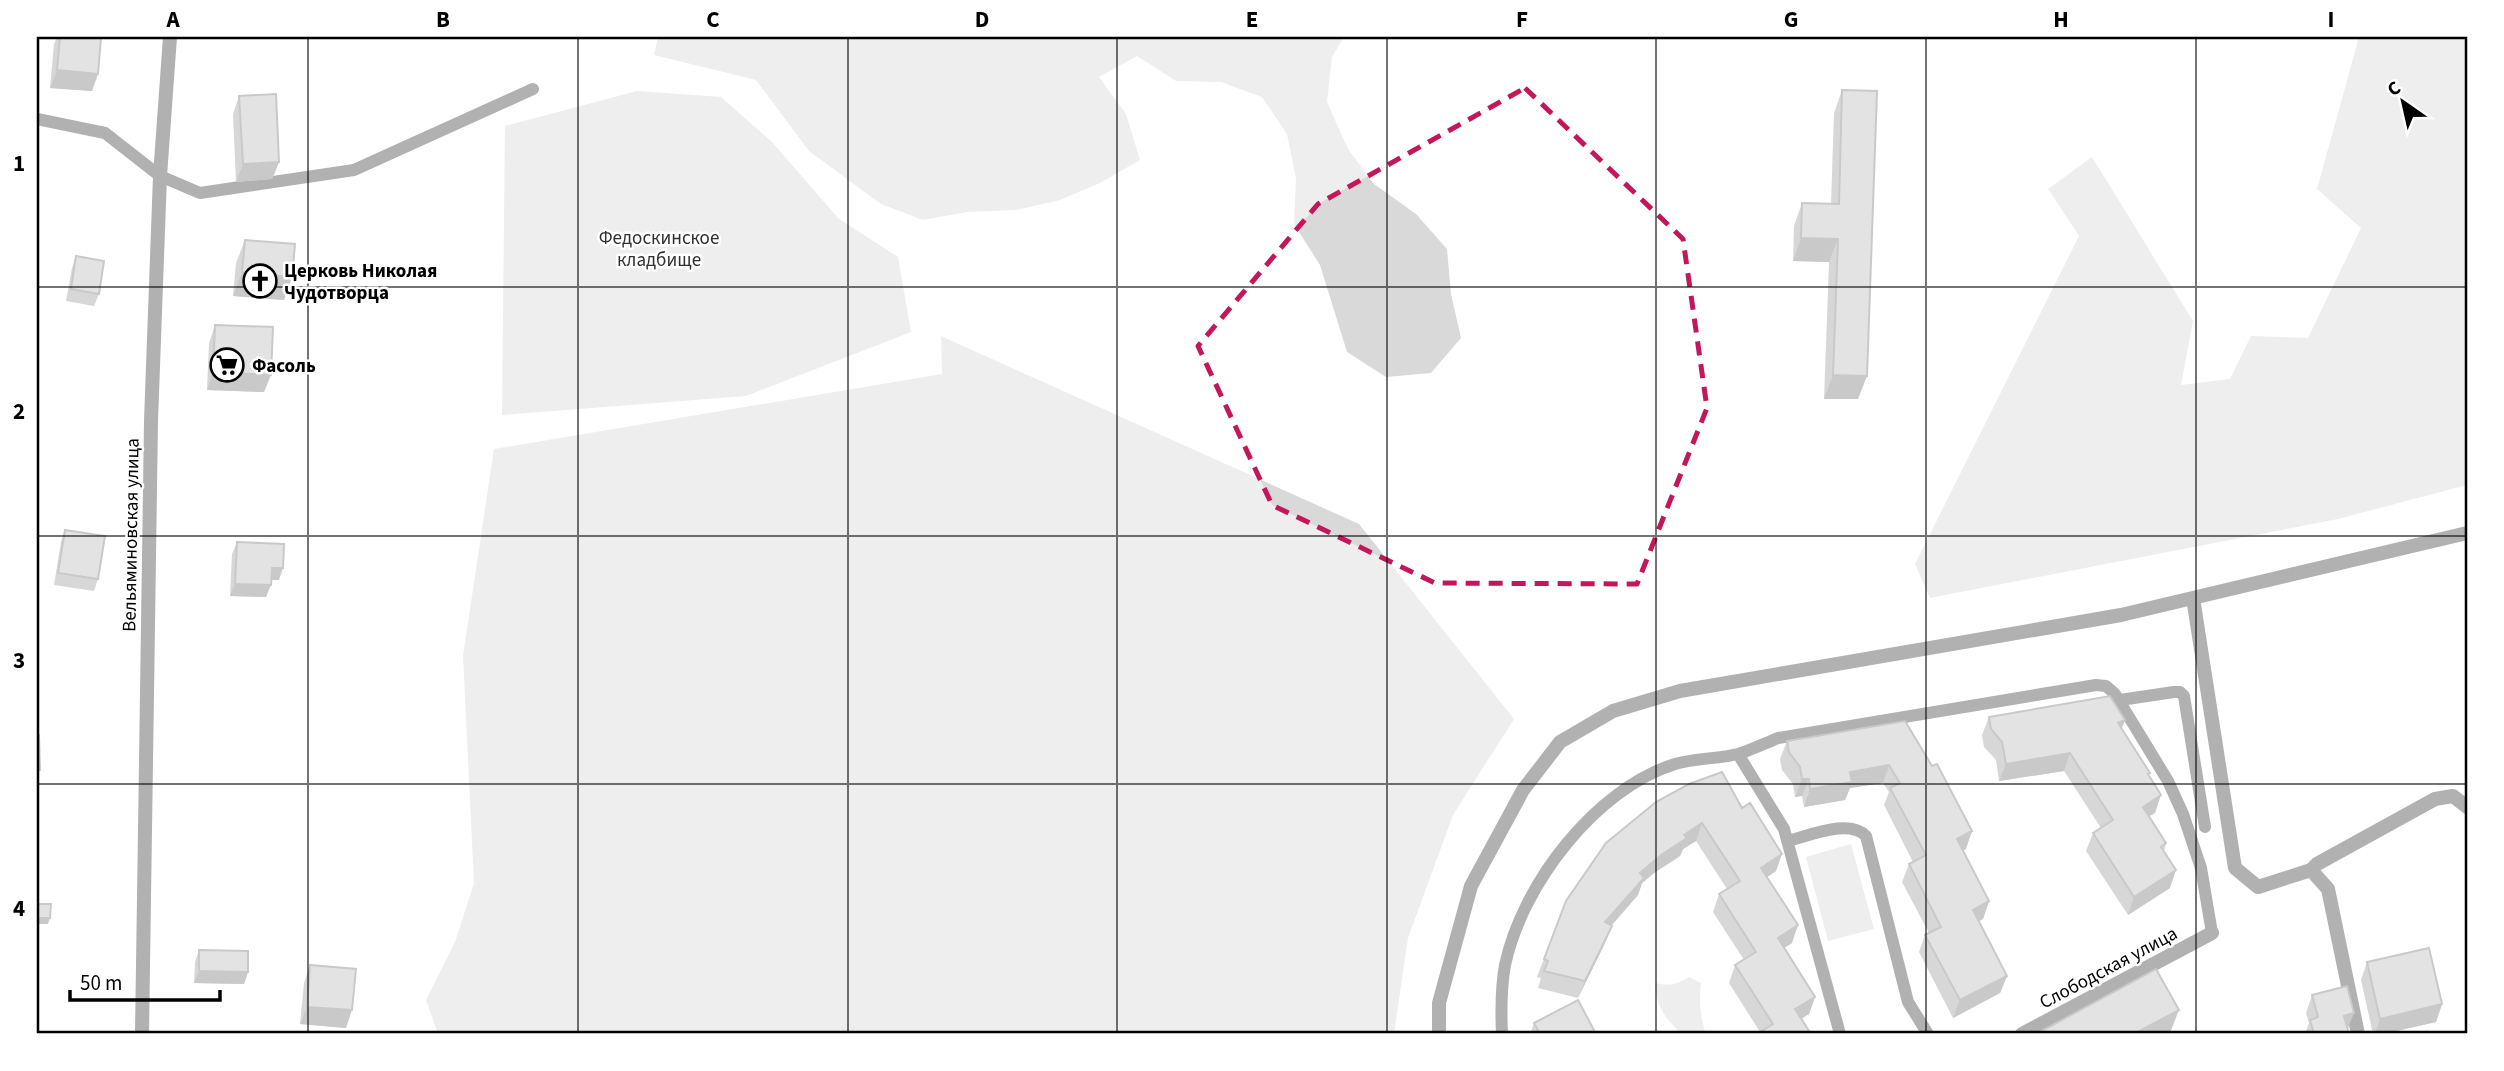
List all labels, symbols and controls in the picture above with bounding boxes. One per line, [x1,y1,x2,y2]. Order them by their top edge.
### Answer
text: A [165,3,180,36]
text: B [436,3,450,36]
text: C [706,3,720,36]
text: D [975,3,989,36]
text: E [1246,3,1258,36]
text: F [1516,3,1528,36]
text: G [1784,3,1798,36]
text: H [2053,3,2069,36]
text: I [2328,3,2334,36]
north arrow [2368,66,2438,136]
text: С [2382,75,2406,103]
text: 1 [13,147,25,180]
park label: Федоскинское кладбище [599,225,719,274]
place label: Церковь Николая Чудотворца [284,258,437,307]
church icon: Церковь Николая Чудотворца [241,262,279,300]
supermarket icon: Фасоль [208,346,246,384]
place label: Фасоль [252,353,316,380]
text: 2 [13,395,25,428]
street label: Вельяминовская улица [116,438,147,632]
text: 3 [13,644,25,677]
text: 4 [13,892,25,925]
street label: Слободская улица [2035,921,2183,1016]
scale bar [70,959,220,1003]
text: 50 m [80,968,122,998]

